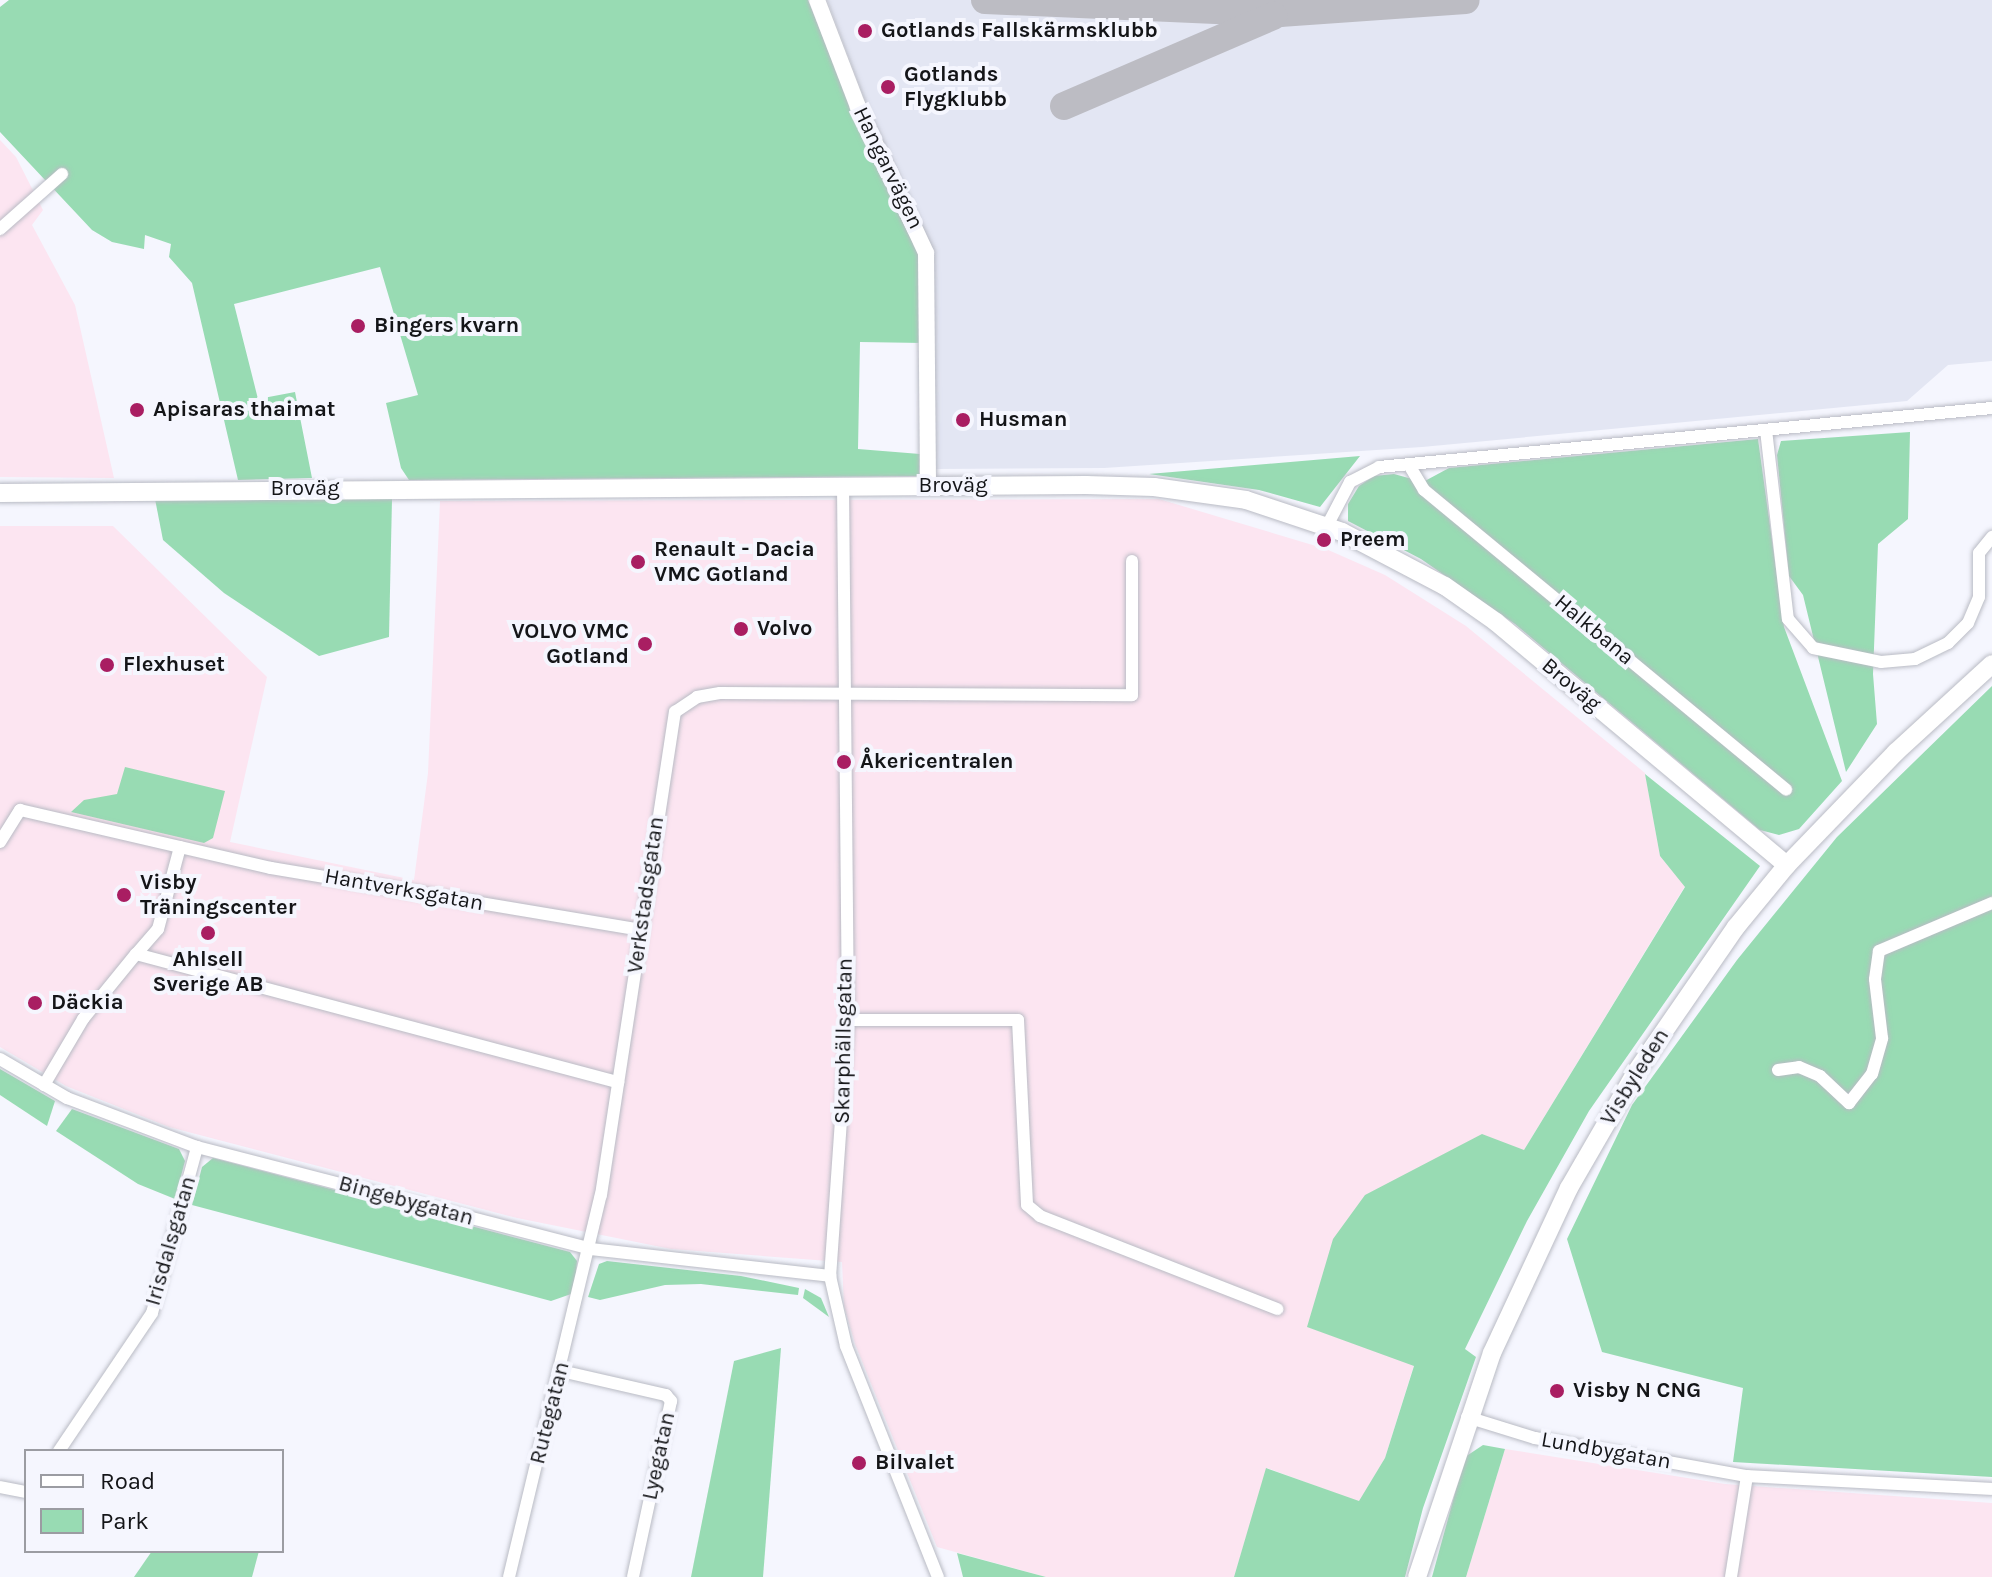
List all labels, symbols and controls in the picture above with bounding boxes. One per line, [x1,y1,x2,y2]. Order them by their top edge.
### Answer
place label: Gotlands Fallskärmsklubb [881,18,1158,44]
marker: Gotlands Fallskärmsklubb [856,22,874,40]
place label: Gotlands Flygklubb [904,61,1007,112]
marker: Gotlands Flygklubb [879,78,897,96]
street label: Hangarvägen [847,103,929,233]
place label: Bingers kvarn [374,313,519,339]
marker: Bingers kvarn [349,317,367,335]
place label: Apisaras thaimat [153,397,335,423]
marker: Apisaras thaimat [128,401,146,419]
place label: Husman [979,407,1067,433]
marker: Husman [954,411,972,429]
street label: Broväg [918,473,988,499]
street label: Broväg [270,476,340,502]
place label: Preem [1340,527,1406,553]
marker: Preem [1315,531,1333,549]
place label: Renault - Dacia VMC Gotland [654,536,815,588]
marker: Renault - Dacia VMC Gotland [629,553,647,571]
street label: Halkbana [1549,589,1639,671]
place label: Volvo [757,616,812,642]
place label: VOLVO VMC Gotland [511,618,629,670]
marker: Volvo [732,620,750,638]
marker: VOLVO VMC Gotland [636,635,654,653]
place label: Flexhuset [123,652,225,678]
street label: Broväg [1536,653,1606,717]
marker: Flexhuset [98,656,116,674]
place label: Åkericentralen [860,749,1014,775]
marker: Åkericentralen [835,753,853,771]
street label: Verkstadsgatan [622,815,670,975]
street label: Hantverksgatan [323,863,485,917]
place label: Visby Träningscenter [140,869,296,920]
marker: Visby Träningscenter [115,886,133,904]
marker: Ahlsell Sverige AB [199,924,217,942]
place label: Ahlsell Sverige AB [152,946,264,998]
street label: Skarphällsgatan [829,958,859,1124]
place label: Däckia [51,990,124,1016]
marker: Däckia [26,994,44,1012]
street label: Visbyleden [1595,1024,1675,1130]
street label: Bingebygatan [336,1170,476,1232]
street label: Irisdalsgatan [140,1173,202,1309]
street label: Rutegatan [525,1359,575,1467]
place label: Visby N CNG [1573,1378,1701,1404]
marker: Visby N CNG [1548,1382,1566,1400]
street label: Lyegatan [637,1410,681,1502]
street label: Lundbygatan [1539,1427,1673,1475]
legend [24,1449,284,1553]
place label: Bilvalet [875,1450,954,1476]
marker: Bilvalet [850,1454,868,1472]
text: Road [100,1467,155,1495]
text: Park [100,1507,149,1535]

